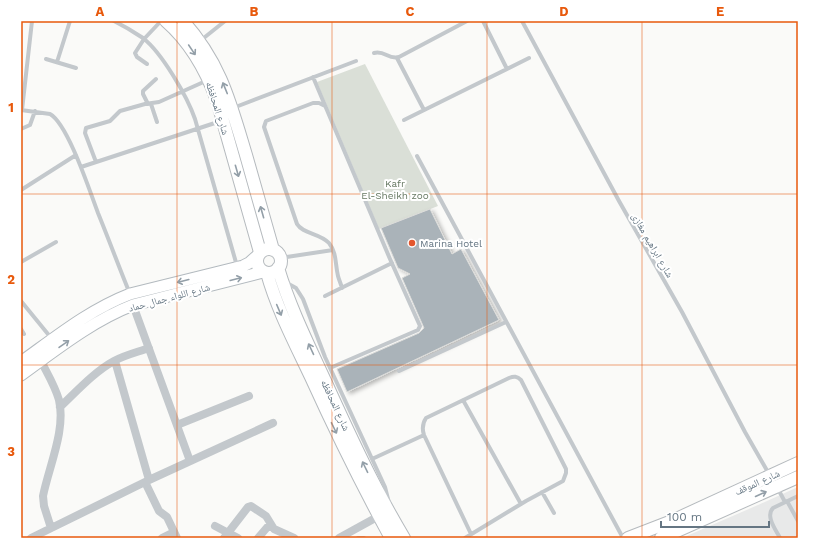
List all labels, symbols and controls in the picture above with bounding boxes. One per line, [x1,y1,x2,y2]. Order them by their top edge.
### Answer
text: A [96,4,105,19]
text: B [250,4,259,19]
text: C [406,4,415,19]
text: D [559,4,569,19]
text: E [716,4,724,19]
one-way arrow [188,45,196,56]
street label: شارع المحافظه [203,80,231,137]
one-way arrow [221,82,228,94]
text: 1 [8,100,14,115]
one-way arrow [234,165,241,178]
park label: Kafr El-Sheikh zoo [361,178,429,201]
one-way arrow [258,206,265,219]
street label: شارع ابراهيم مغازى [628,211,676,281]
marker: Marina Hotel [407,238,417,248]
place label: Marina Hotel [420,238,482,249]
text: 2 [7,272,15,287]
one-way arrow [230,275,243,282]
one-way arrow [176,278,189,285]
street label: شارع اللواء جمال حماد [127,281,212,315]
one-way arrow [276,303,284,315]
one-way arrow [59,340,70,348]
one-way arrow [306,343,314,355]
street label: شارع المحافظه [318,378,352,433]
one-way arrow [331,421,338,433]
text: 3 [7,444,15,459]
one-way arrow [361,461,368,473]
street label: شارع الموقف [733,467,782,498]
one-way arrow [754,490,766,497]
scale bar [661,503,769,529]
text: 100 m [667,510,702,524]

